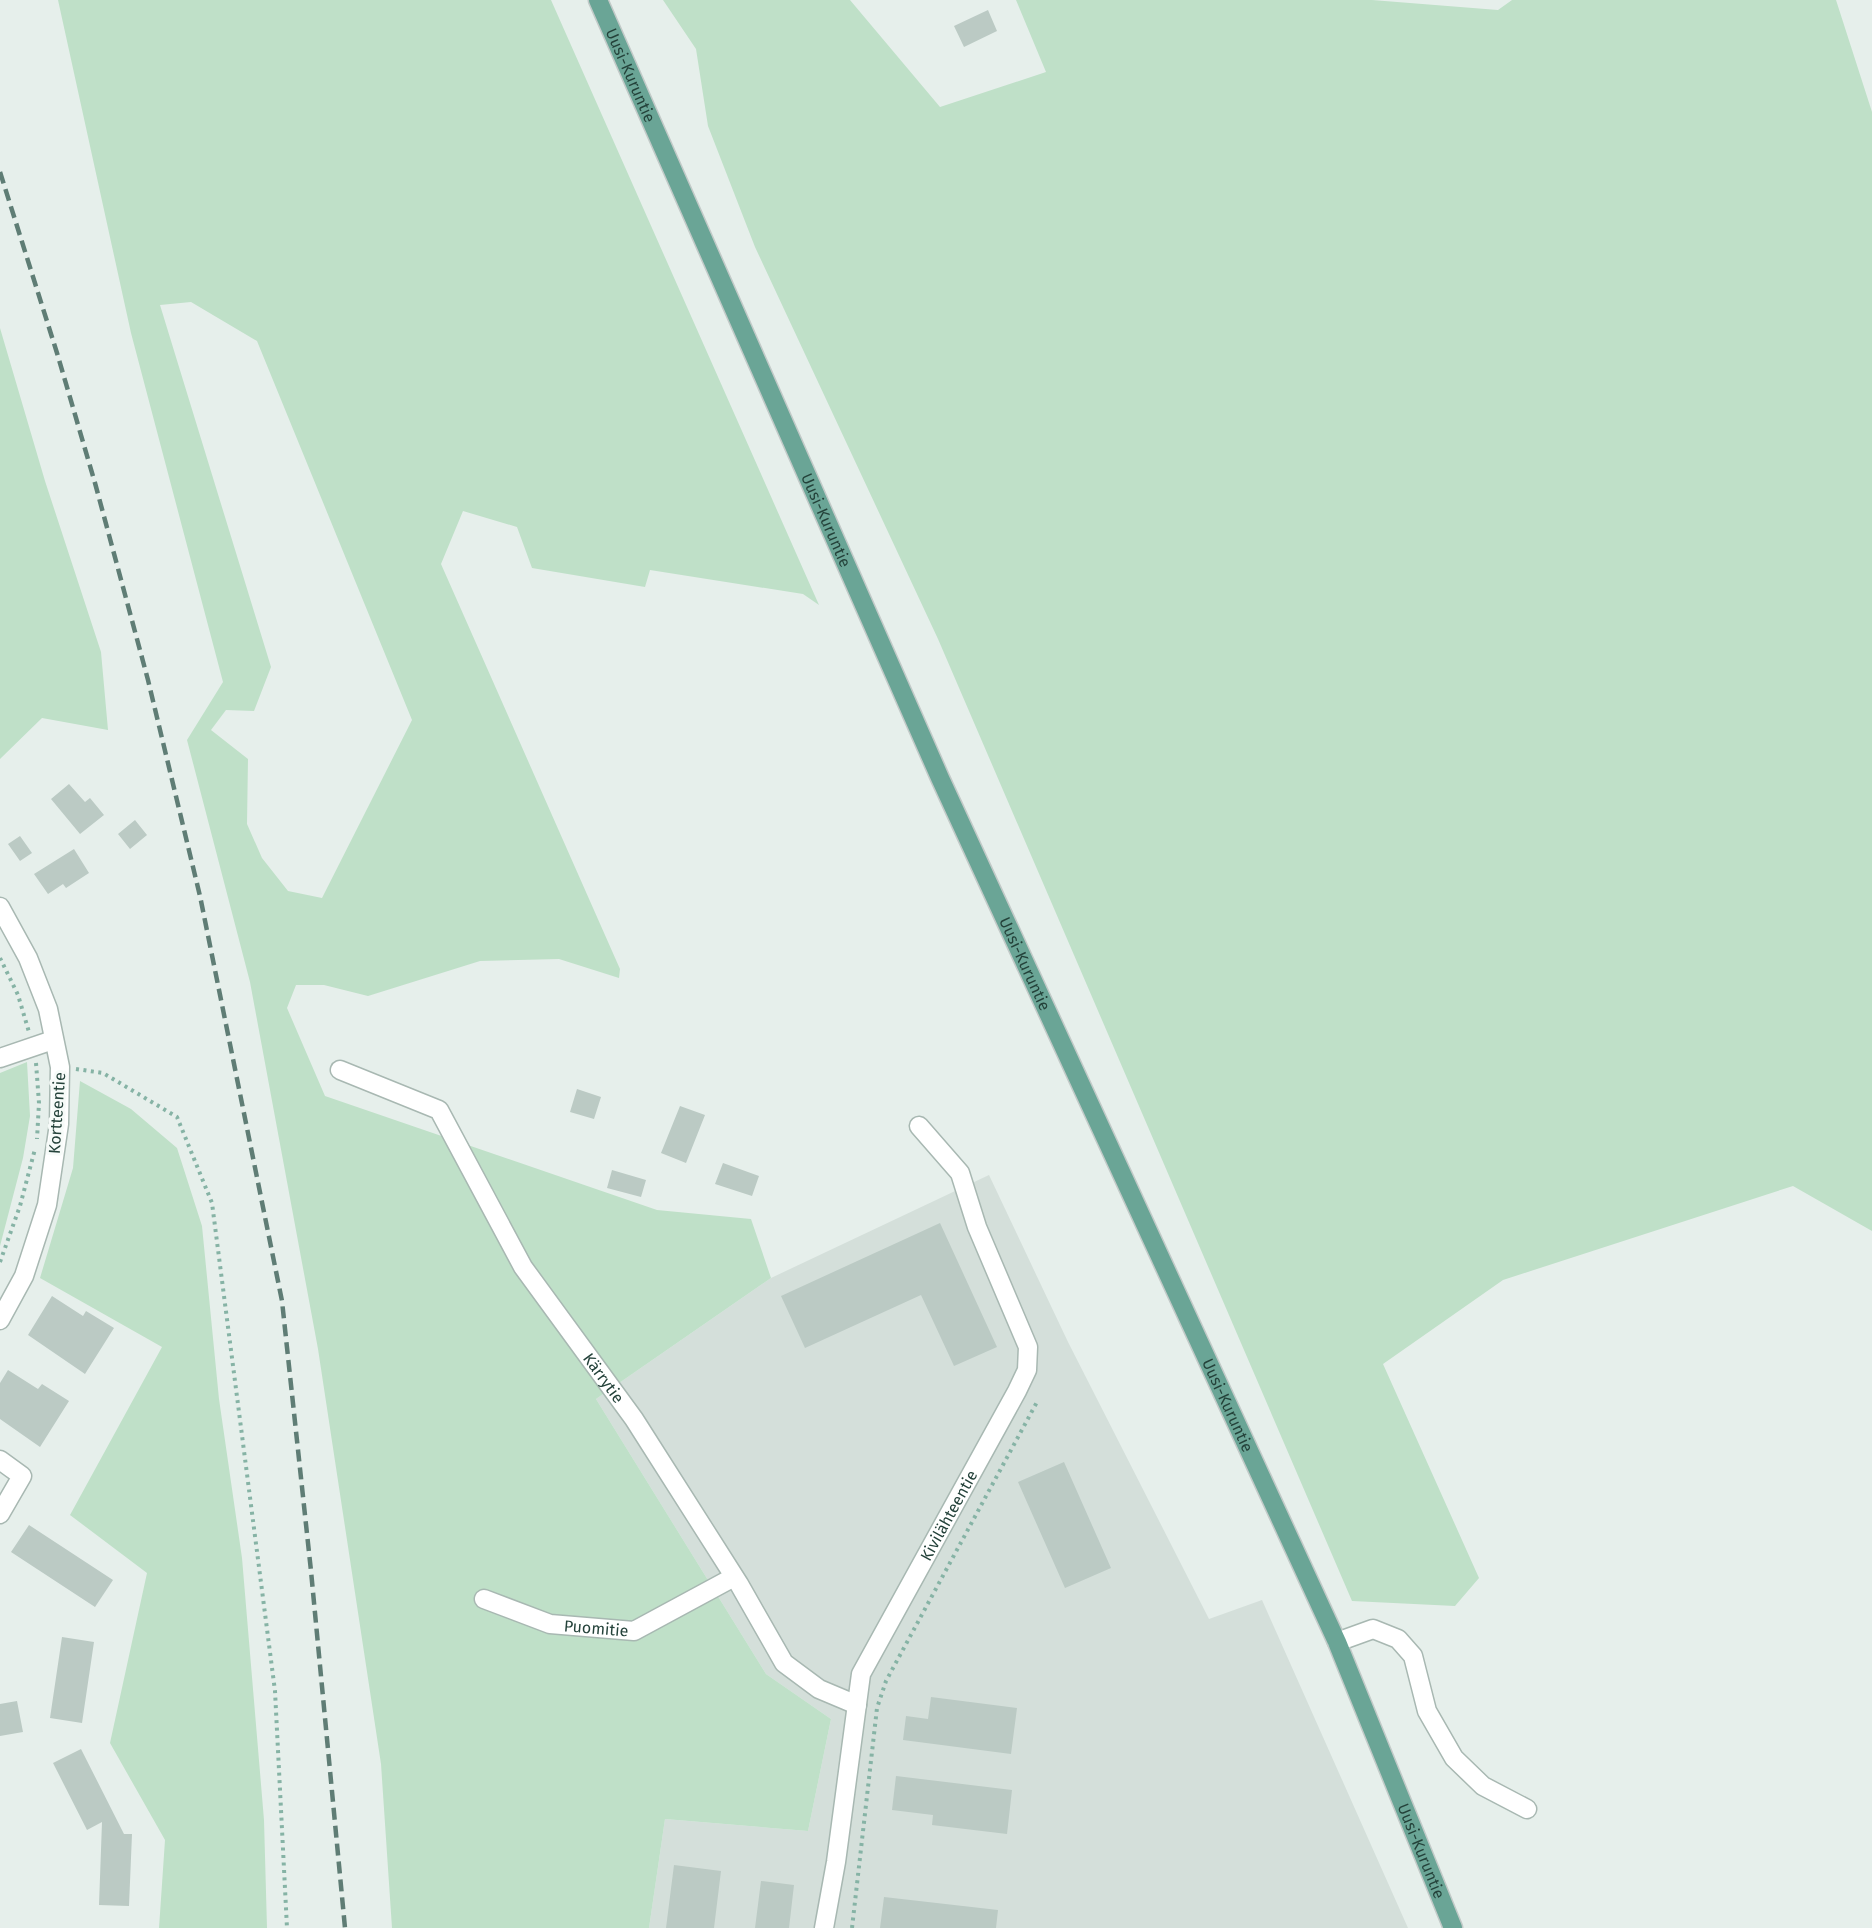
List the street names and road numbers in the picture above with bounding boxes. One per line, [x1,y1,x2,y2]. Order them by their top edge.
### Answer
street label: Uusi-Kuruntie [602,25,660,125]
street label: Uusi-Kuruntie [798,470,856,570]
street label: Uusi-Kuruntie [996,914,1055,1013]
street label: Kortteentie [45,1072,69,1154]
street label: Kärrytie [579,1349,628,1407]
street label: Uusi-Kuruntie [1198,1355,1258,1455]
street label: Kivilähteentie [916,1467,981,1564]
street label: Puomitie [563,1616,629,1640]
street label: Uusi-Kuruntie [1394,1800,1449,1901]

